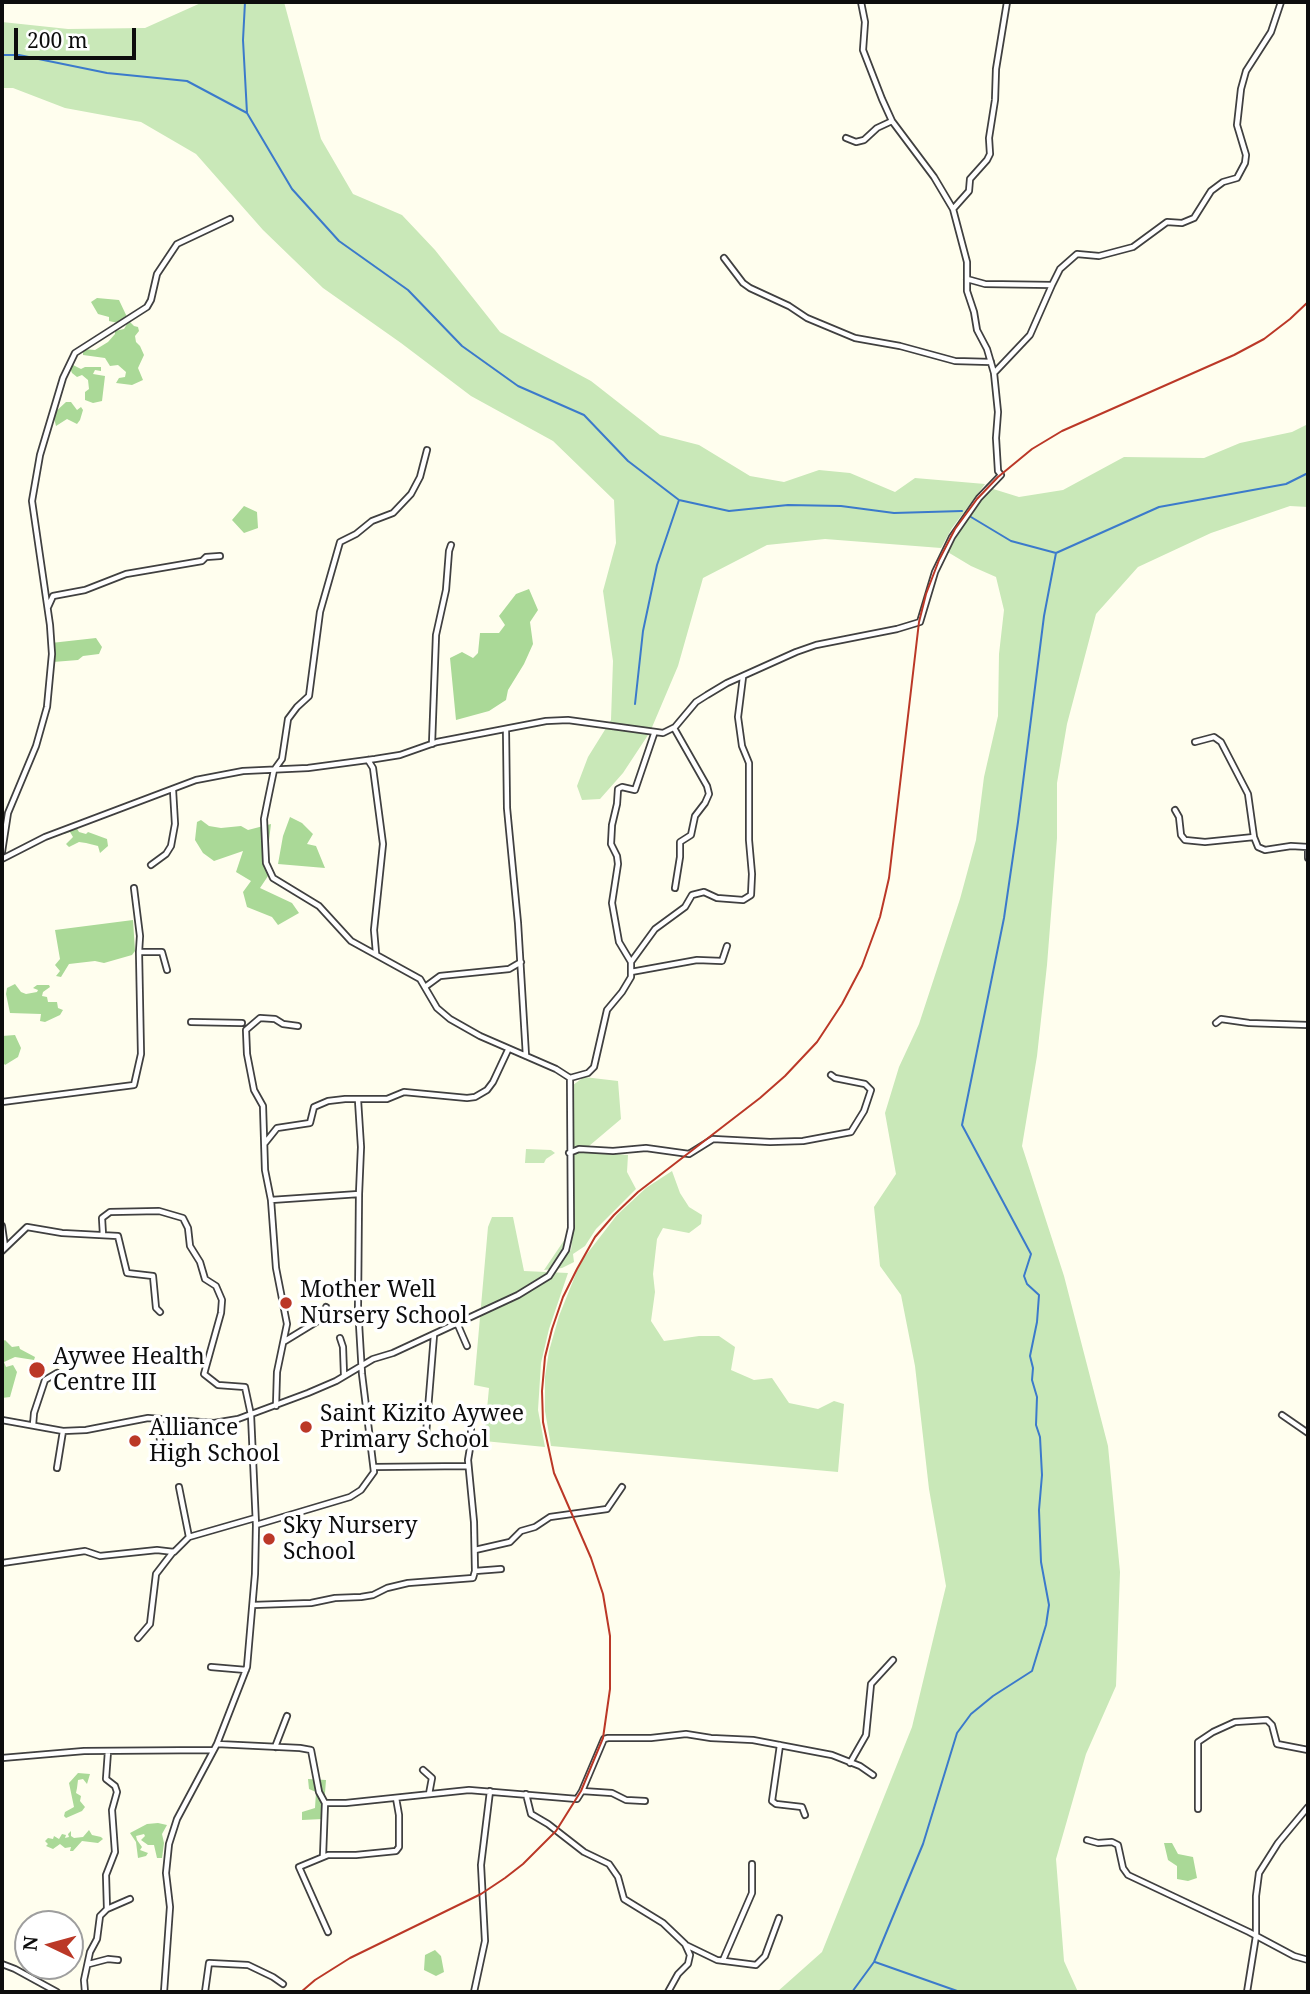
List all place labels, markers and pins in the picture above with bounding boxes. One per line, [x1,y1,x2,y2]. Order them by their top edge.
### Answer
place label: Mother Well Nursery School [300,1276,468,1330]
marker: Mother Well Nursery School [278,1295,294,1311]
place label: Aywee Health Centre III [53,1343,205,1397]
marker: Aywee Health Centre III [27,1360,47,1380]
place label: Saint Kizito Aywee Primary School [320,1400,524,1454]
place label: Alliance High School [149,1414,280,1468]
marker: Saint Kizito Aywee Primary School [298,1419,314,1435]
marker: Alliance High School [127,1433,143,1449]
place label: Sky Nursery School [283,1512,417,1566]
marker: Sky Nursery School [261,1531,277,1547]

